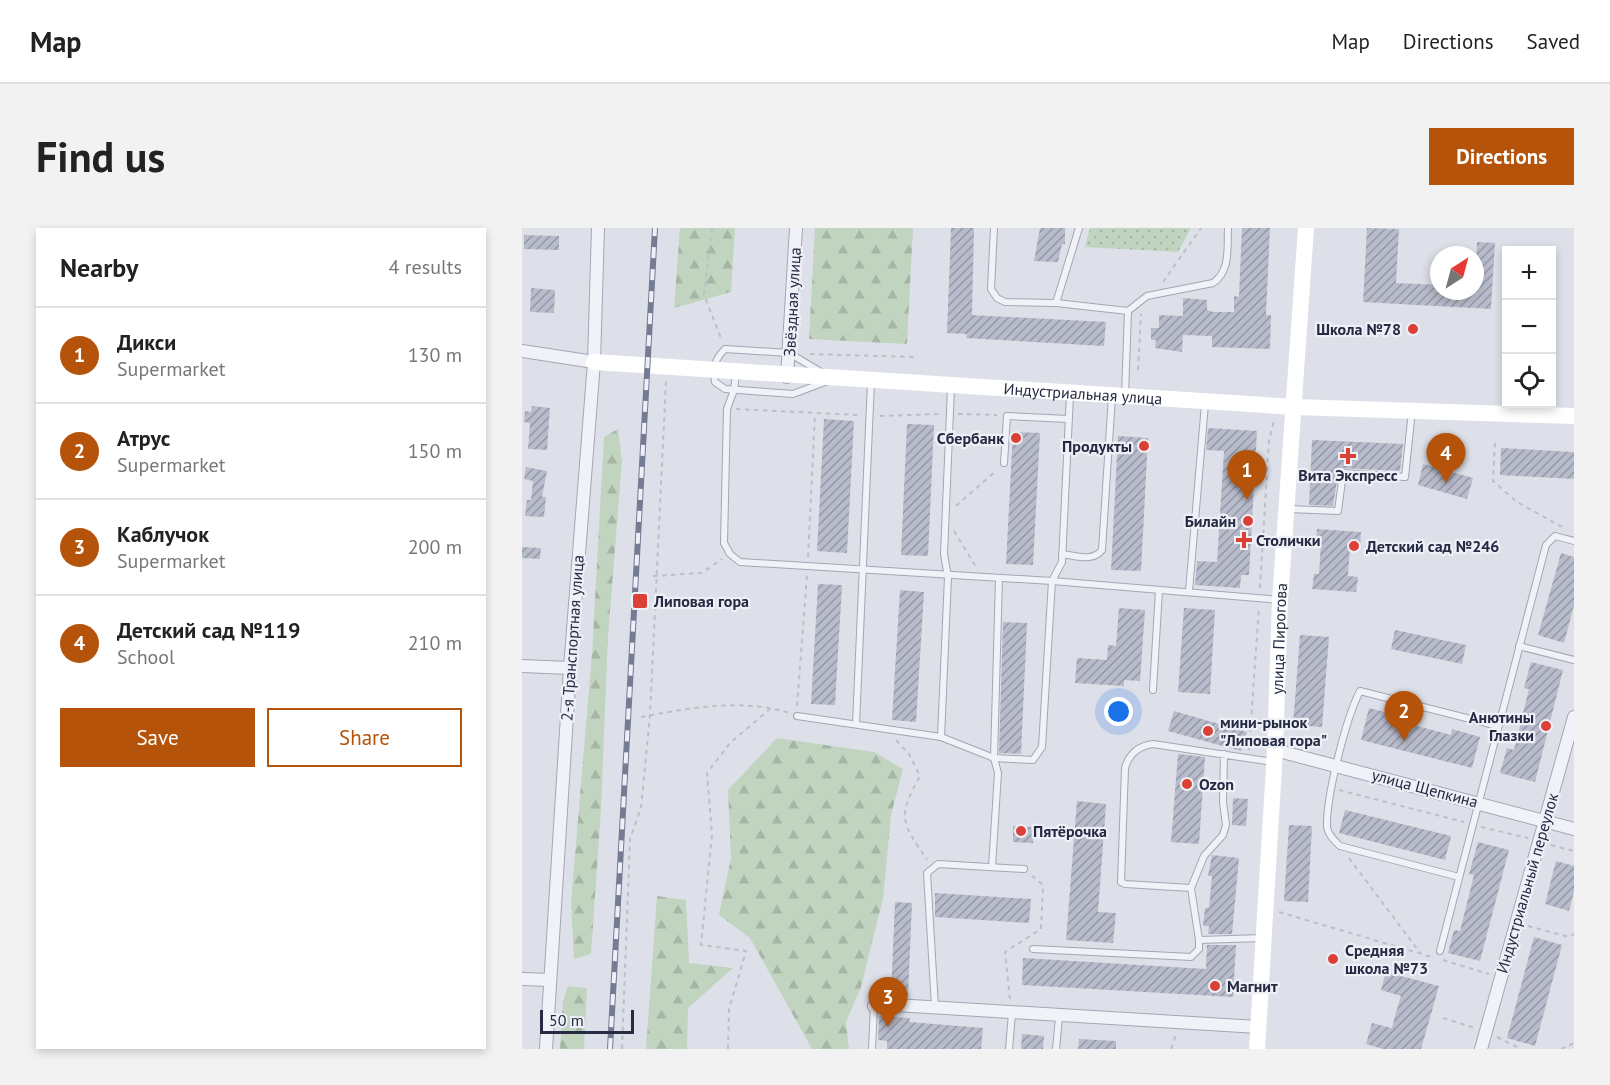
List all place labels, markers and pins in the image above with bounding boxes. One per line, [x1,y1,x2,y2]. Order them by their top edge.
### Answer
place label: Школа №78 [1316,319,1401,339]
marker: Школа №78 [1406,322,1420,336]
place label: Сбербанк [937,428,1004,448]
marker: Сбербанк [1009,431,1023,445]
pin: 4 [1426,434,1466,483]
place label: Продукты [1062,436,1132,456]
marker: Продукты [1137,439,1151,453]
marker: Вита Экспресс [1341,449,1355,463]
pin: 1 [1228,450,1266,500]
place label: Вита Экспресс [1298,465,1398,485]
place label: Билайн [1185,511,1236,531]
marker: Билайн [1241,514,1255,528]
place label: Столички [1256,530,1321,550]
marker: Столички [1237,533,1251,547]
place label: Детский сад №246 [1366,536,1499,556]
marker: Детский сад №246 [1347,539,1361,553]
place label: Липовая гора [653,591,749,611]
marker: Липовая гора [631,592,649,610]
pin: 2 [1384,692,1424,741]
place label: Анютины Глазки [1469,707,1534,745]
place label: мини-рынок "Липовая гора" [1220,712,1327,750]
marker: Анютины Глазки [1539,719,1553,733]
marker: мини-рынок "Липовая гора" [1201,724,1215,738]
place label: Ozon [1199,774,1234,794]
marker: Ozon [1180,777,1194,791]
place label: Пятёрочка [1033,821,1107,841]
marker: Пятёрочка [1014,824,1028,838]
place label: Средняя школа №73 [1345,940,1428,978]
marker: Средняя школа №73 [1326,952,1340,966]
place label: Магнит [1227,976,1278,996]
pin: 3 [868,978,908,1027]
marker: Магнит [1208,979,1222,993]

